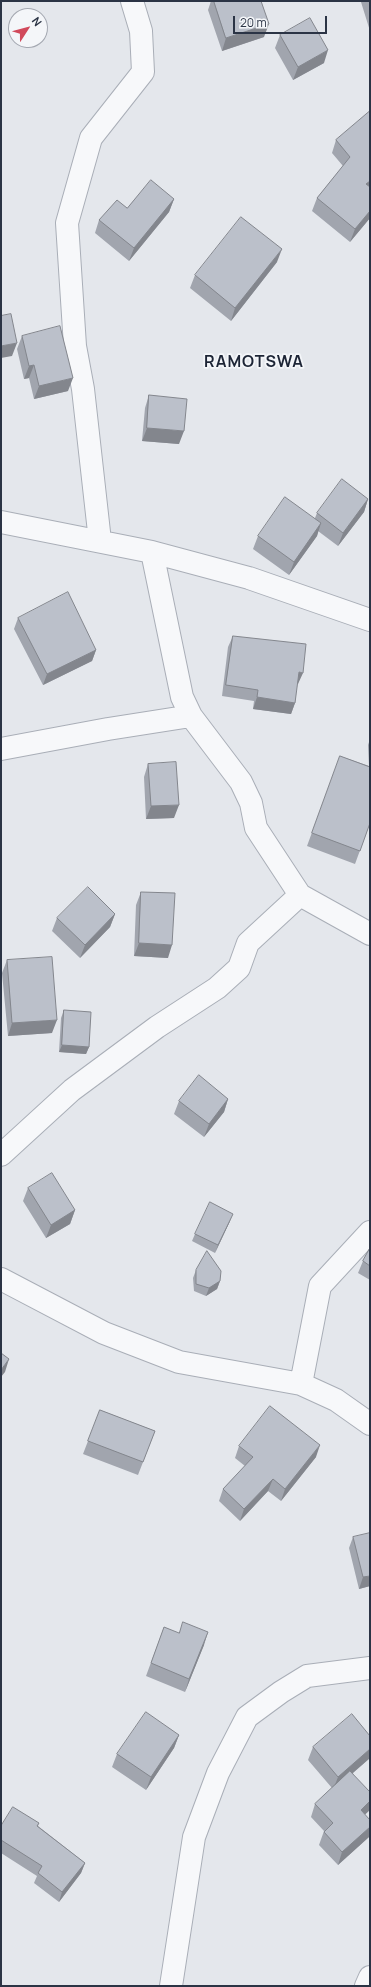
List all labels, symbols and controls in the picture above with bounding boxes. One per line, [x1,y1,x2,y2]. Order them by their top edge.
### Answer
north arrow [8,8,48,48]
scale bar [235,8,329,34]
text: N [29,14,46,29]
text: 20 m [240,14,267,31]
district label: RAMOTSWA [204,353,304,373]

